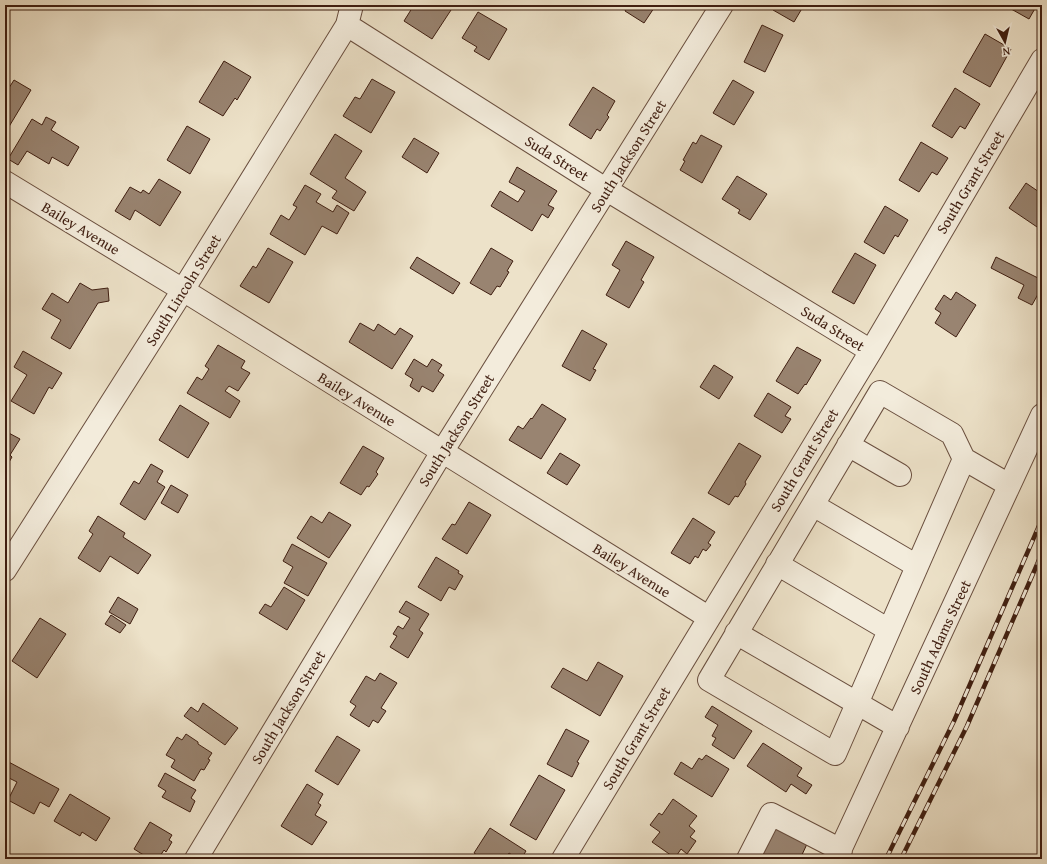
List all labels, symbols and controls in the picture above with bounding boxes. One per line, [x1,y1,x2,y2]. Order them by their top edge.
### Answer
north arrow [985,22,1025,62]
text: N [1001,43,1011,60]
street label: South Jackson Street [585,95,672,216]
street label: South Grant Street [931,126,1010,238]
street label: Suda Street [521,130,594,186]
street label: Bailey Avenue [38,196,124,260]
street label: South Lincoln Street [140,229,226,350]
street label: Suda Street [797,300,870,356]
street label: Bailey Avenue [314,367,400,431]
street label: South Jackson Street [413,369,500,490]
street label: South Grant Street [765,404,844,516]
street label: Bailey Avenue [589,538,675,602]
street label: South Adams Street [904,576,976,698]
street label: South Jackson Street [246,646,331,768]
street label: South Grant Street [597,682,676,794]

